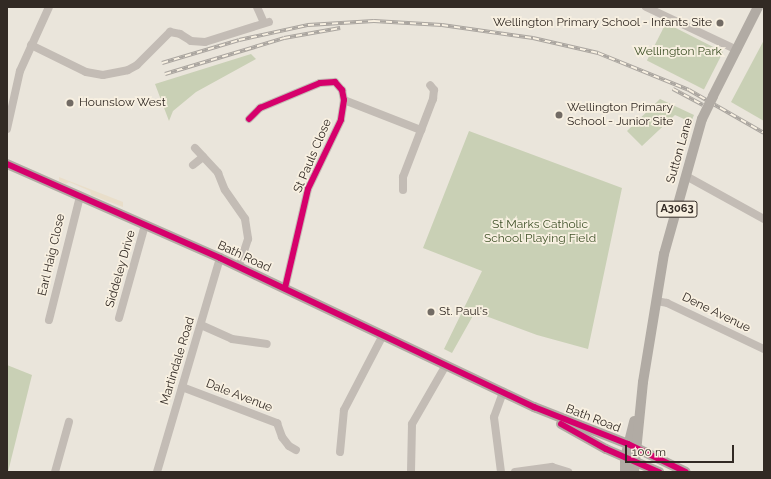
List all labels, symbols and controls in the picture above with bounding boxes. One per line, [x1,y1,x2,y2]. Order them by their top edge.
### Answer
place label: Wellington Primary School - Infants Site [492,16,712,30]
marker: Wellington Primary School - Infants Site [715,18,725,28]
park label: Wellington Park [634,45,722,59]
place label: Hounslow West [79,96,166,110]
marker: Hounslow West [64,97,76,109]
place label: Wellington Primary School - Junior Site [567,101,674,129]
marker: Wellington Primary School - Junior Site [554,110,564,120]
street label: St Pauls Close [291,117,335,195]
street label: Sutton Lane [664,117,696,185]
road number: A3063 [656,200,698,218]
street label: Earl Haig Close [36,212,68,298]
park label: St Marks Catholic School Playing Field [484,218,596,246]
street label: Siddeley Drive [103,228,139,310]
street label: Bath Road [215,238,273,276]
street label: Dene Avenue [679,290,753,336]
place label: St. Paul's [439,305,488,319]
marker: St. Paul's [426,307,436,317]
street label: Martindale Road [158,315,198,407]
street label: Dale Avenue [203,377,275,415]
street label: Bath Road [564,402,622,436]
scale bar [627,437,736,463]
text: 100 m [632,445,666,459]

